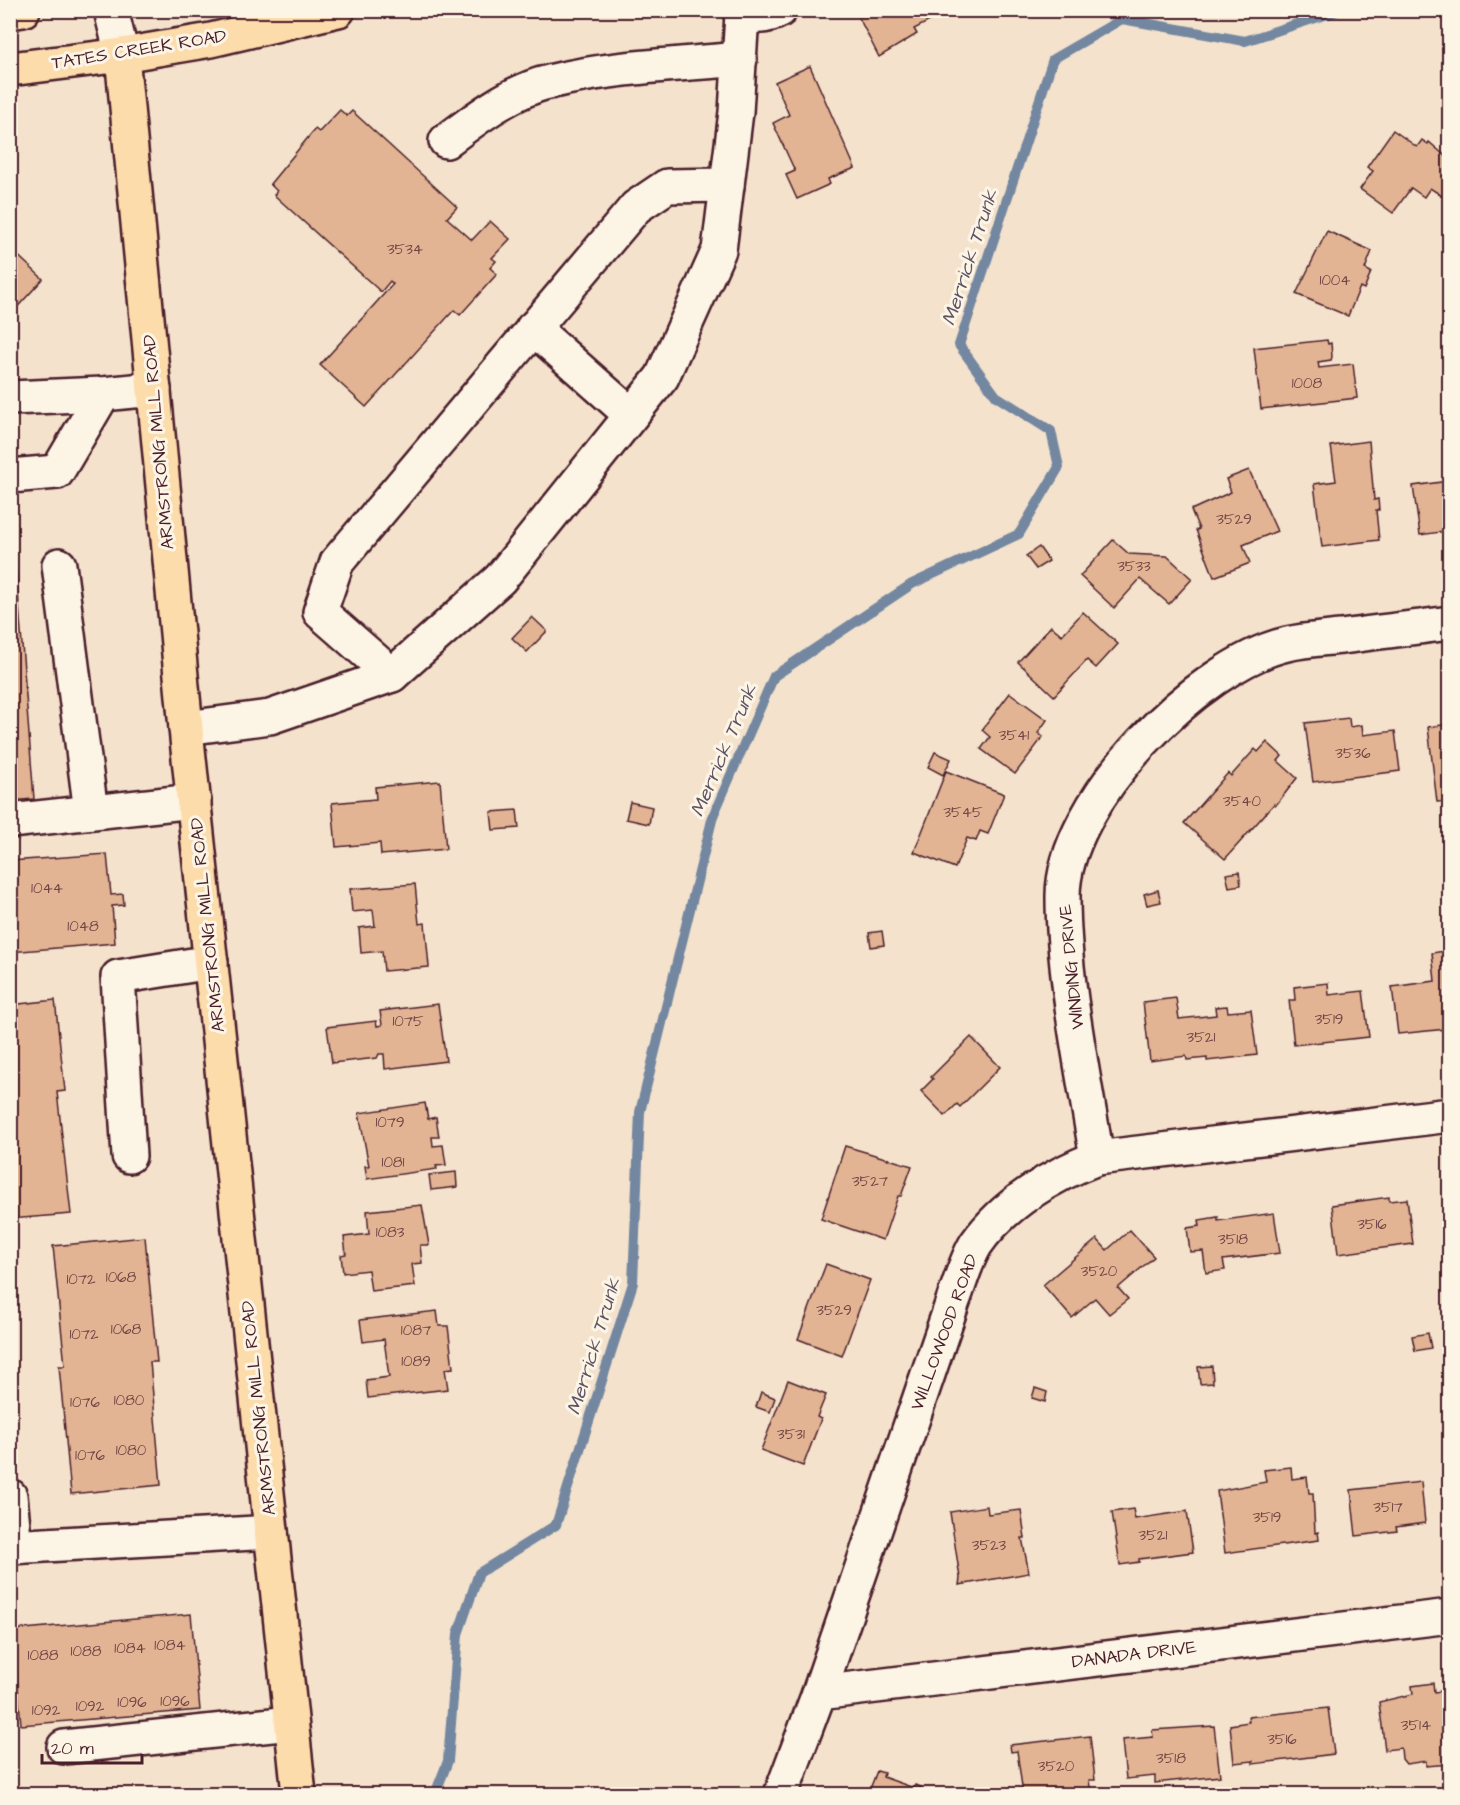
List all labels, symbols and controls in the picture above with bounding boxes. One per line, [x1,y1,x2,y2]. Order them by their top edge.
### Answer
street label: TATES CREEK ROAD [50,23,229,76]
water label: Merrick Trunk [935,185,1005,329]
house number: 3534 [387,239,423,260]
house number: 1004 [1319,270,1351,291]
street label: ARMSTRONG MILL ROAD [137,333,180,550]
house number: 1008 [1292,373,1323,394]
house number: 3529 [1216,509,1252,530]
house number: 3533 [1117,556,1151,577]
water label: Merrick Trunk [683,679,765,821]
house number: 3541 [999,725,1029,746]
house number: 3536 [1335,743,1371,764]
house number: 3540 [1223,791,1261,812]
house number: 3545 [943,802,983,823]
street label: ARMSTRONG MILL ROAD [184,816,231,1034]
house number: 1044 [31,878,63,899]
street label: WINDING DRIVE [1052,903,1090,1031]
house number: 1048 [67,916,99,937]
house number: 3519 [1315,1009,1343,1030]
house number: 1075 [392,1011,424,1032]
house number: 3521 [1187,1027,1215,1048]
house number: 1079 [375,1112,405,1133]
house number: 1081 [381,1152,405,1173]
house number: 3527 [852,1171,888,1192]
house number: 3516 [1357,1214,1387,1235]
house number: 1083 [376,1222,405,1243]
house number: 3518 [1218,1229,1248,1250]
street label: WILLOWOOD ROAD [905,1250,984,1414]
house number: 3520 [1081,1261,1118,1282]
house number: 1068 [106,1267,137,1288]
house number: 1072 [66,1269,96,1290]
water label: Merrick Trunk [560,1274,628,1418]
street label: ARMSTRONG MILL ROAD [235,1299,282,1517]
house number: 3529 [816,1300,852,1321]
house number: 1068 [111,1319,142,1340]
house number: 1087 [401,1320,431,1341]
house number: 1072 [69,1324,99,1345]
house number: 1089 [401,1351,431,1372]
house number: 1080 [114,1390,145,1411]
house number: 1076 [70,1392,101,1413]
house number: 3531 [777,1424,805,1445]
house number: 1080 [116,1440,147,1461]
house number: 1076 [75,1445,106,1466]
house number: 3517 [1373,1497,1403,1518]
house number: 3519 [1253,1507,1281,1528]
house number: 3521 [1139,1525,1167,1546]
house number: 3523 [972,1535,1007,1556]
street label: DANADA DRIVE [1070,1634,1198,1675]
house number: 1084 [154,1635,186,1656]
house number: 1084 [114,1638,146,1659]
house number: 1088 [71,1641,102,1662]
house number: 1088 [28,1645,59,1666]
house number: 1096 [160,1691,190,1712]
house number: 1096 [117,1692,147,1713]
house number: 1092 [76,1696,105,1717]
house number: 1092 [32,1700,61,1721]
house number: 3514 [1401,1715,1431,1736]
scale bar [42,1727,142,1765]
house number: 3516 [1267,1729,1297,1750]
text: 20 m [51,1736,94,1761]
house number: 3518 [1156,1748,1186,1769]
house number: 3520 [1038,1756,1075,1777]

